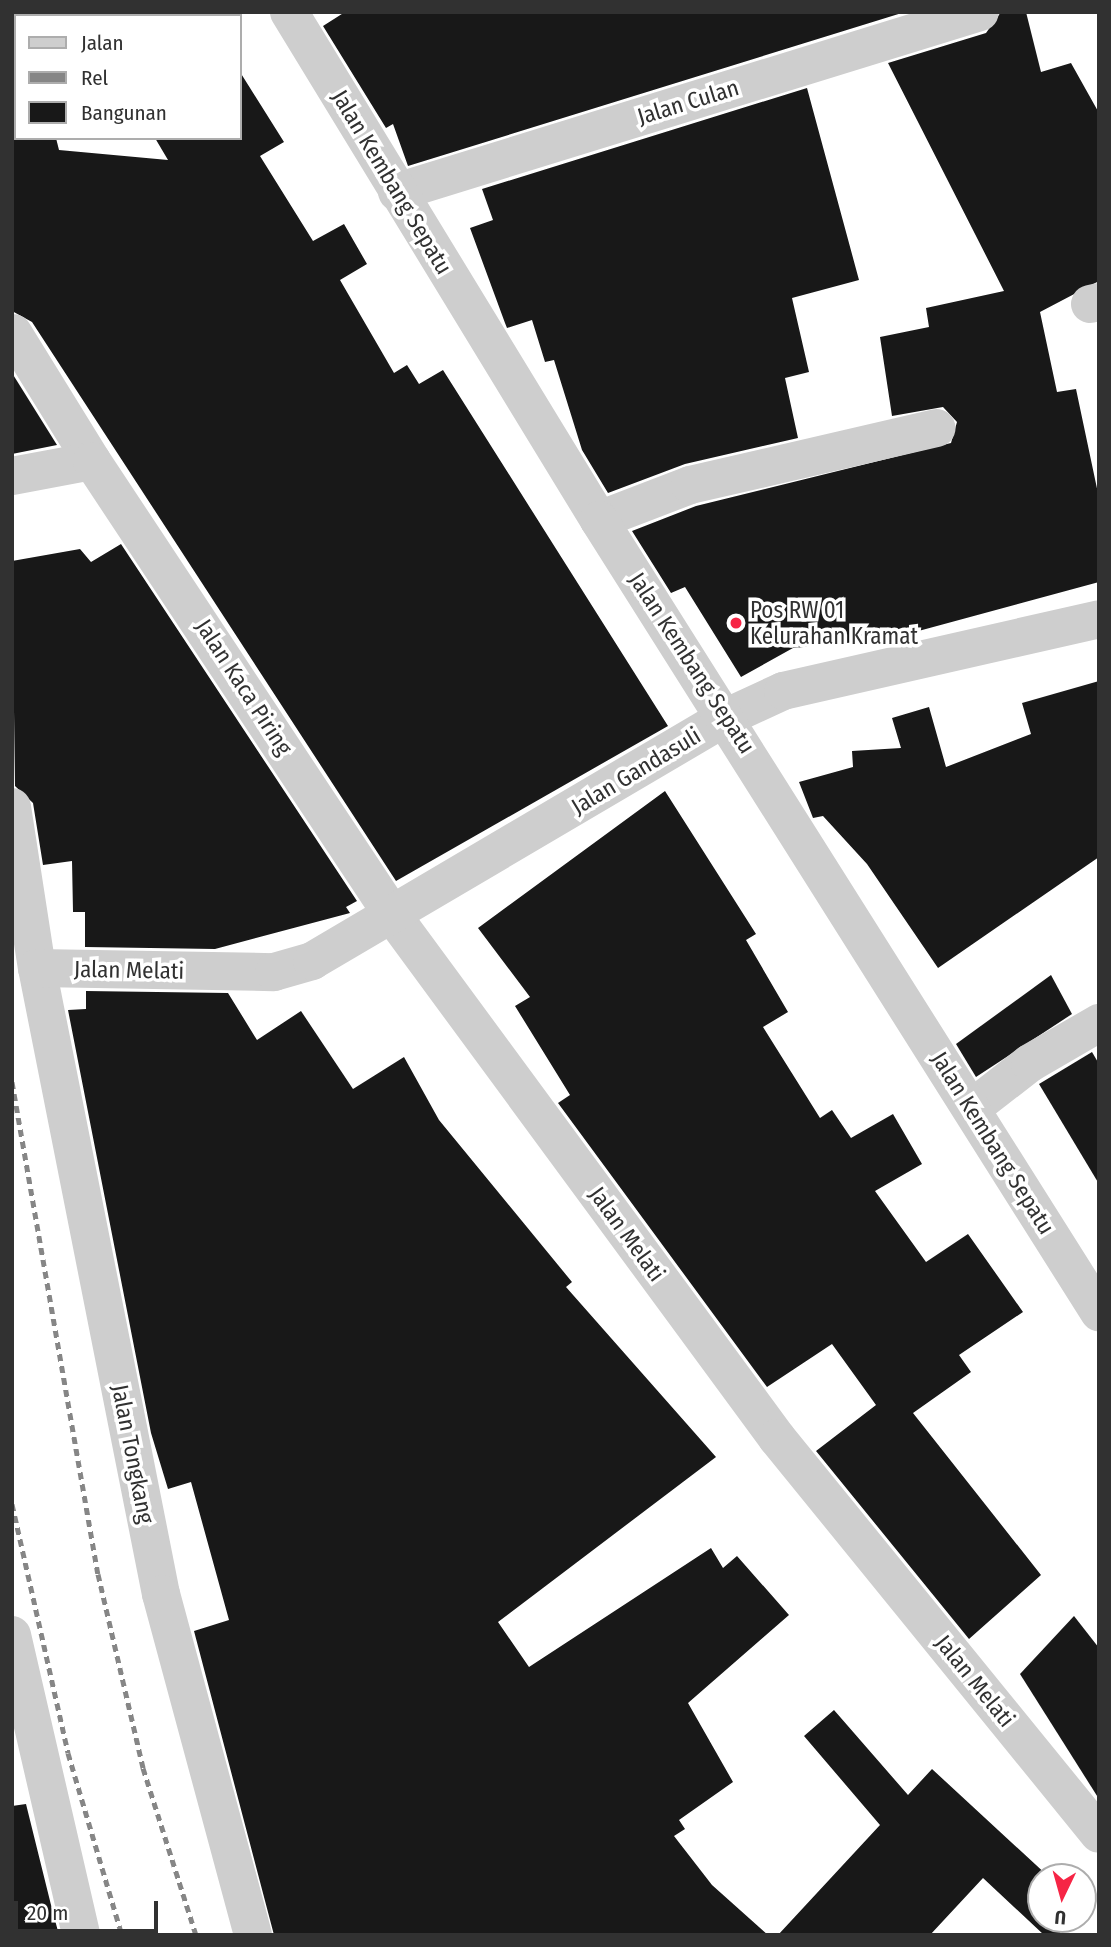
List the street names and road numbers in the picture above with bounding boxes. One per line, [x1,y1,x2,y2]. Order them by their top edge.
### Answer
street label: Jalan Culan [634,73,742,131]
street label: Jalan Kembang Sepatu [326,85,458,279]
street label: Jalan Kembang Sepatu [623,567,761,759]
street label: Jalan Kaca Piring [190,614,298,760]
street label: Jalan Gandasuli [566,722,706,820]
street label: Jalan Melati [74,955,184,985]
street label: Jalan Kembang Sepatu [926,1047,1060,1239]
street label: Jalan Melati [583,1181,671,1287]
street label: Jalan Tongkang [106,1382,160,1526]
street label: Jalan Melati [930,1629,1020,1733]

